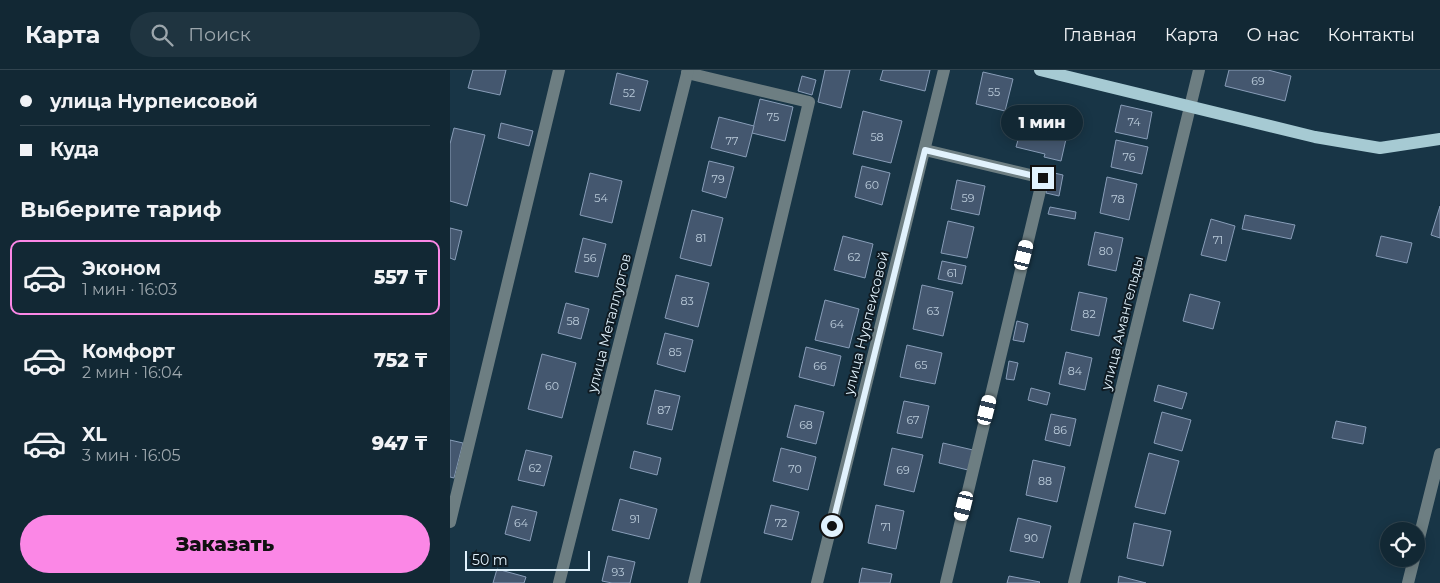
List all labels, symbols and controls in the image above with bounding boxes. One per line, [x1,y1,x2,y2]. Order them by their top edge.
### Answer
search box [130,12,480,57]
text: Карта [25,20,100,49]
icon: search [148,21,176,49]
text: Поиск [188,23,251,46]
text: Главная [1063,24,1137,46]
text: Карта [1165,24,1219,46]
text: О нас [1247,24,1299,46]
text: Контакты [1327,24,1415,46]
house number: 69 [1251,74,1265,88]
house number: 55 [988,85,1000,99]
house number: 52 [623,86,635,100]
text: улица Нурпеисовой [50,90,258,113]
callout: 1 мин [1002,106,1084,140]
house number: 75 [767,110,779,124]
text: 1 мин [1018,113,1066,132]
house number: 74 [1127,115,1141,129]
house number: 58 [870,130,884,144]
house number: 77 [726,134,738,148]
text: Куда [50,138,99,161]
house number: 76 [1123,150,1136,164]
route end [1032,167,1054,189]
house number: 79 [711,172,725,186]
house number: 60 [865,178,879,192]
house number: 54 [594,191,608,205]
house number: 59 [962,191,975,205]
house number: 78 [1111,192,1125,206]
text: Выберите тариф [20,196,221,223]
house number: 81 [696,231,707,245]
house number: 71 [1213,233,1223,247]
car [1013,239,1034,271]
house number: 80 [1099,244,1113,258]
street label: улица Нурпеисовой [839,249,893,398]
house number: 62 [848,250,860,264]
house number: 56 [584,251,597,265]
street label: улица Металлургов [583,252,635,395]
street label: улица Амангельды [1096,254,1147,393]
icon: car [22,255,67,300]
text: Эконом [82,257,161,280]
text: 557 ₸ [374,266,428,289]
house number: 61 [947,266,957,280]
text: 1 мин · 16:03 [82,280,177,299]
house number: 83 [680,294,694,308]
house number: 63 [927,304,939,318]
house number: 82 [1082,307,1096,321]
house number: 58 [566,314,580,328]
house number: 64 [830,317,845,331]
icon: car [22,338,67,383]
text: Комфорт [82,340,175,363]
house number: 85 [668,345,682,359]
text: 752 ₸ [374,349,428,372]
house number: 65 [915,358,927,372]
house number: 66 [813,359,827,373]
text: 2 мин · 16:04 [82,363,182,382]
house number: 84 [1068,364,1083,378]
house number: 60 [545,379,559,393]
car [976,394,997,426]
house number: 87 [657,403,671,417]
house number: 67 [906,413,920,427]
house number: 68 [799,418,813,432]
icon: car [22,421,67,466]
text: XL [82,423,107,446]
house number: 86 [1053,423,1067,437]
text: 947 ₸ [372,432,428,455]
text: 3 мин · 16:05 [82,446,181,465]
house number: 62 [529,461,541,475]
house number: 70 [788,462,802,476]
house number: 69 [896,463,910,477]
house number: 88 [1038,474,1052,488]
car [953,490,974,522]
house number: 91 [630,512,640,526]
button: Заказать [20,515,430,573]
route start [821,515,843,537]
house number: 64 [514,516,529,530]
house number: 72 [775,516,787,530]
house number: 71 [881,520,891,534]
map controls [1380,522,1425,567]
button: locate [1380,522,1425,567]
house number: 90 [1024,531,1038,545]
scale bar [465,548,590,571]
text: 50 m [472,551,508,569]
house number: 93 [612,565,624,579]

